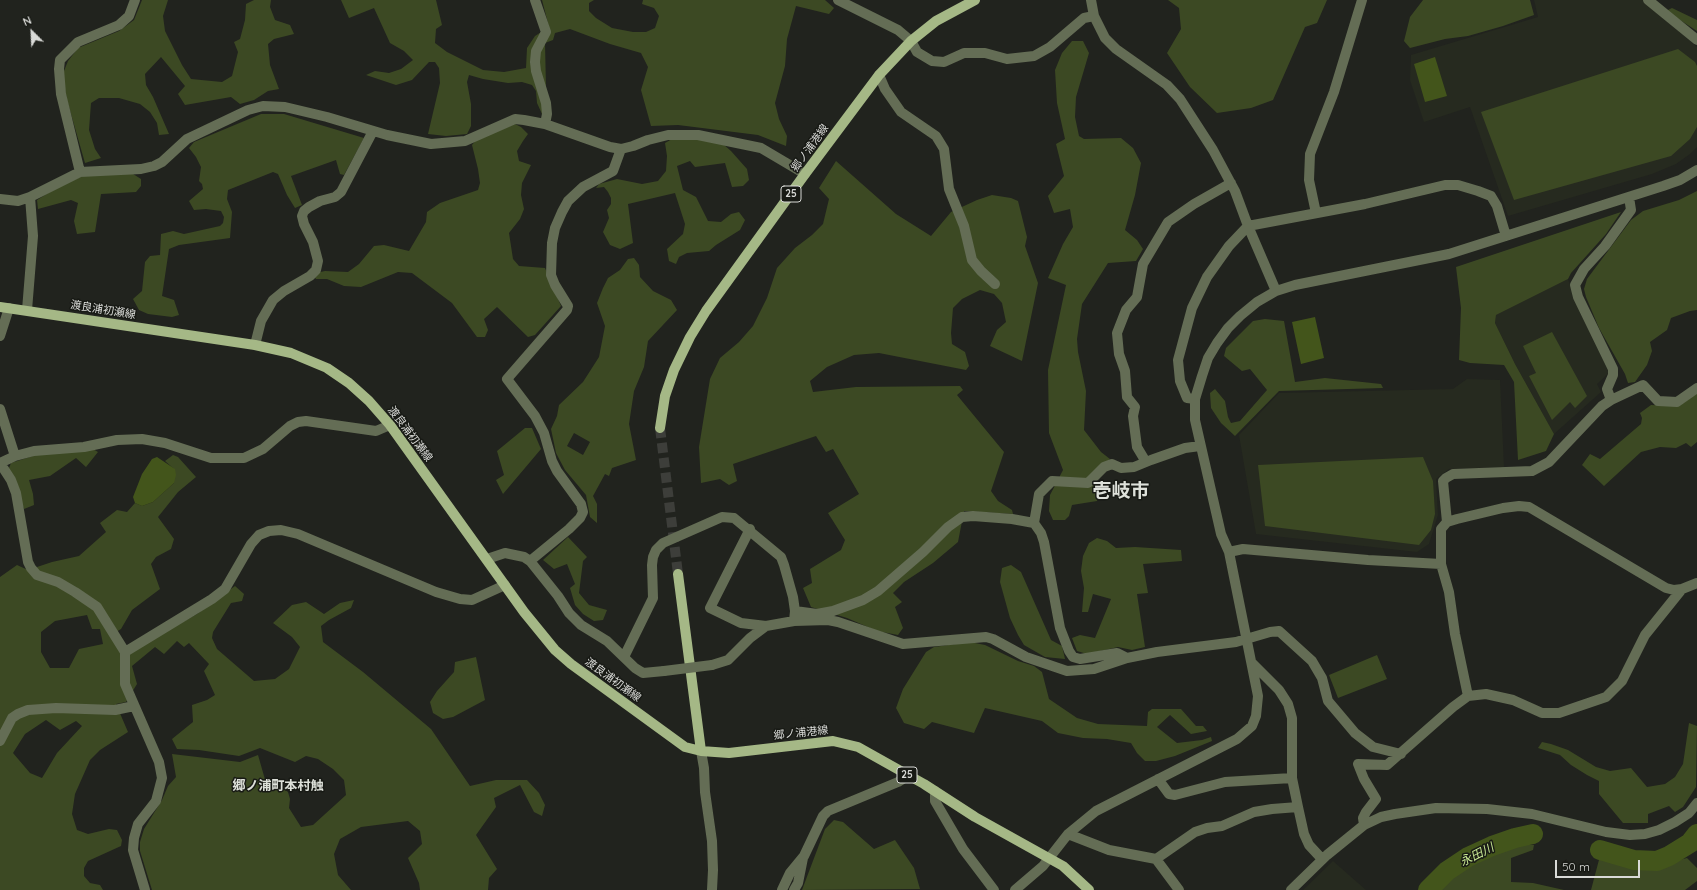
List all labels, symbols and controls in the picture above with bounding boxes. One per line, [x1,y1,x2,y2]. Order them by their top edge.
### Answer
north arrow [12,12,52,52]
text: N [21,13,34,29]
street label: 郷ノ浦港線 [788,122,832,174]
road number: 25 [781,186,801,202]
street label: 渡良浦初瀬線 [69,298,137,322]
street label: 渡良浦初瀬線 [385,404,435,464]
district label: 壱岐市 [1093,480,1149,502]
street label: 渡良浦初瀬線 [582,655,644,705]
street label: 郷ノ浦港線 [773,724,829,742]
road number: 25 [897,767,917,783]
district label: 郷ノ浦町本村触 [233,778,323,794]
water label: 永田川 [1458,840,1496,870]
scale bar [1557,852,1642,878]
text: 50 m [1562,859,1590,874]

